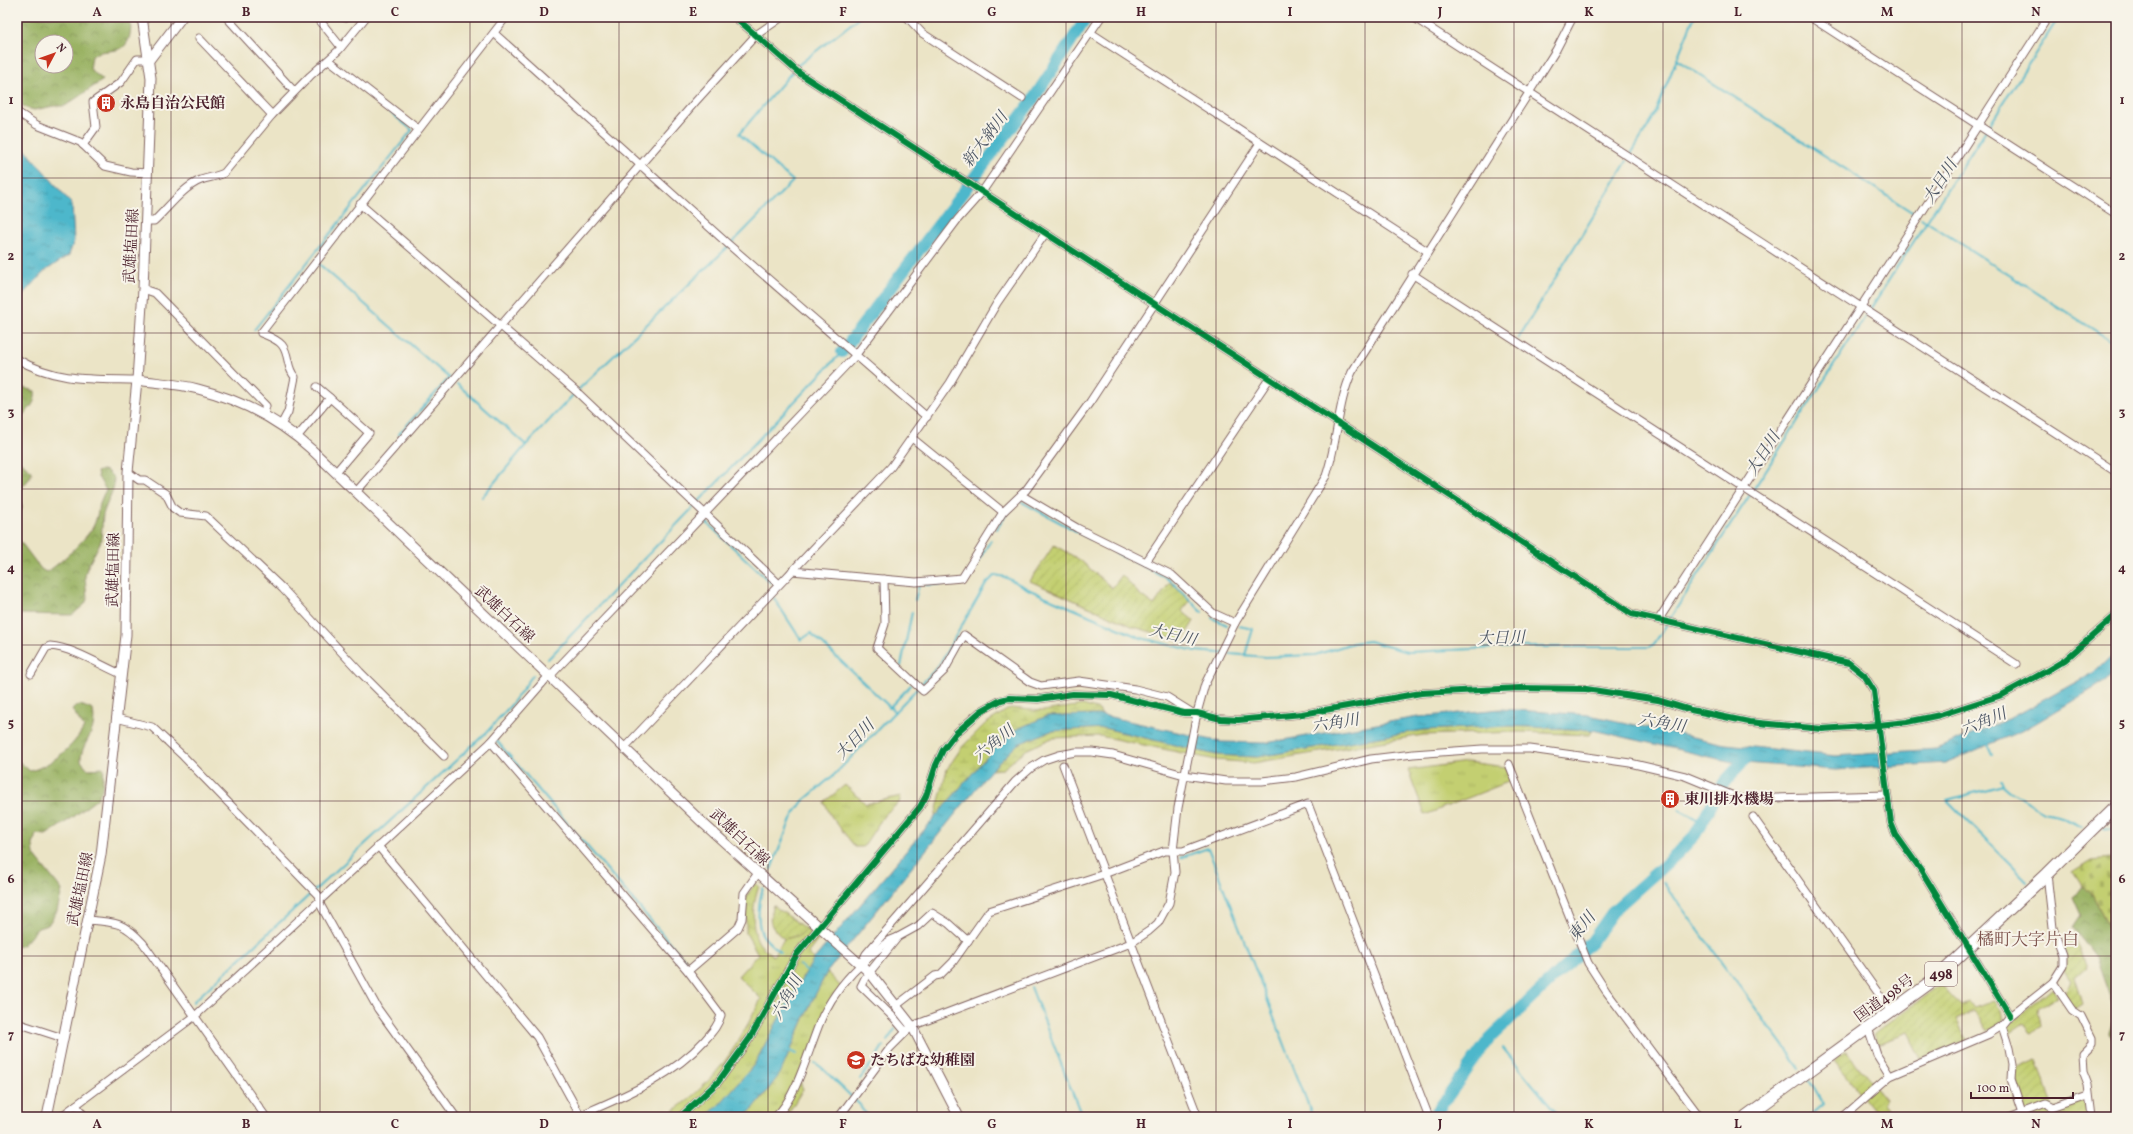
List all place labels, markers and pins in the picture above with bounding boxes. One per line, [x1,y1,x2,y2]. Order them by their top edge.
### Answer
building icon: 永島自治公民館 [95,92,117,114]
place label: 永島自治公民館 [120,94,225,115]
building icon: 東川排水機場 [1659,788,1681,810]
place label: 東川排水機場 [1684,790,1774,811]
school or university icon: たちばな幼稚園 [845,1049,867,1071]
place label: たちばな幼稚園 [870,1051,975,1072]

